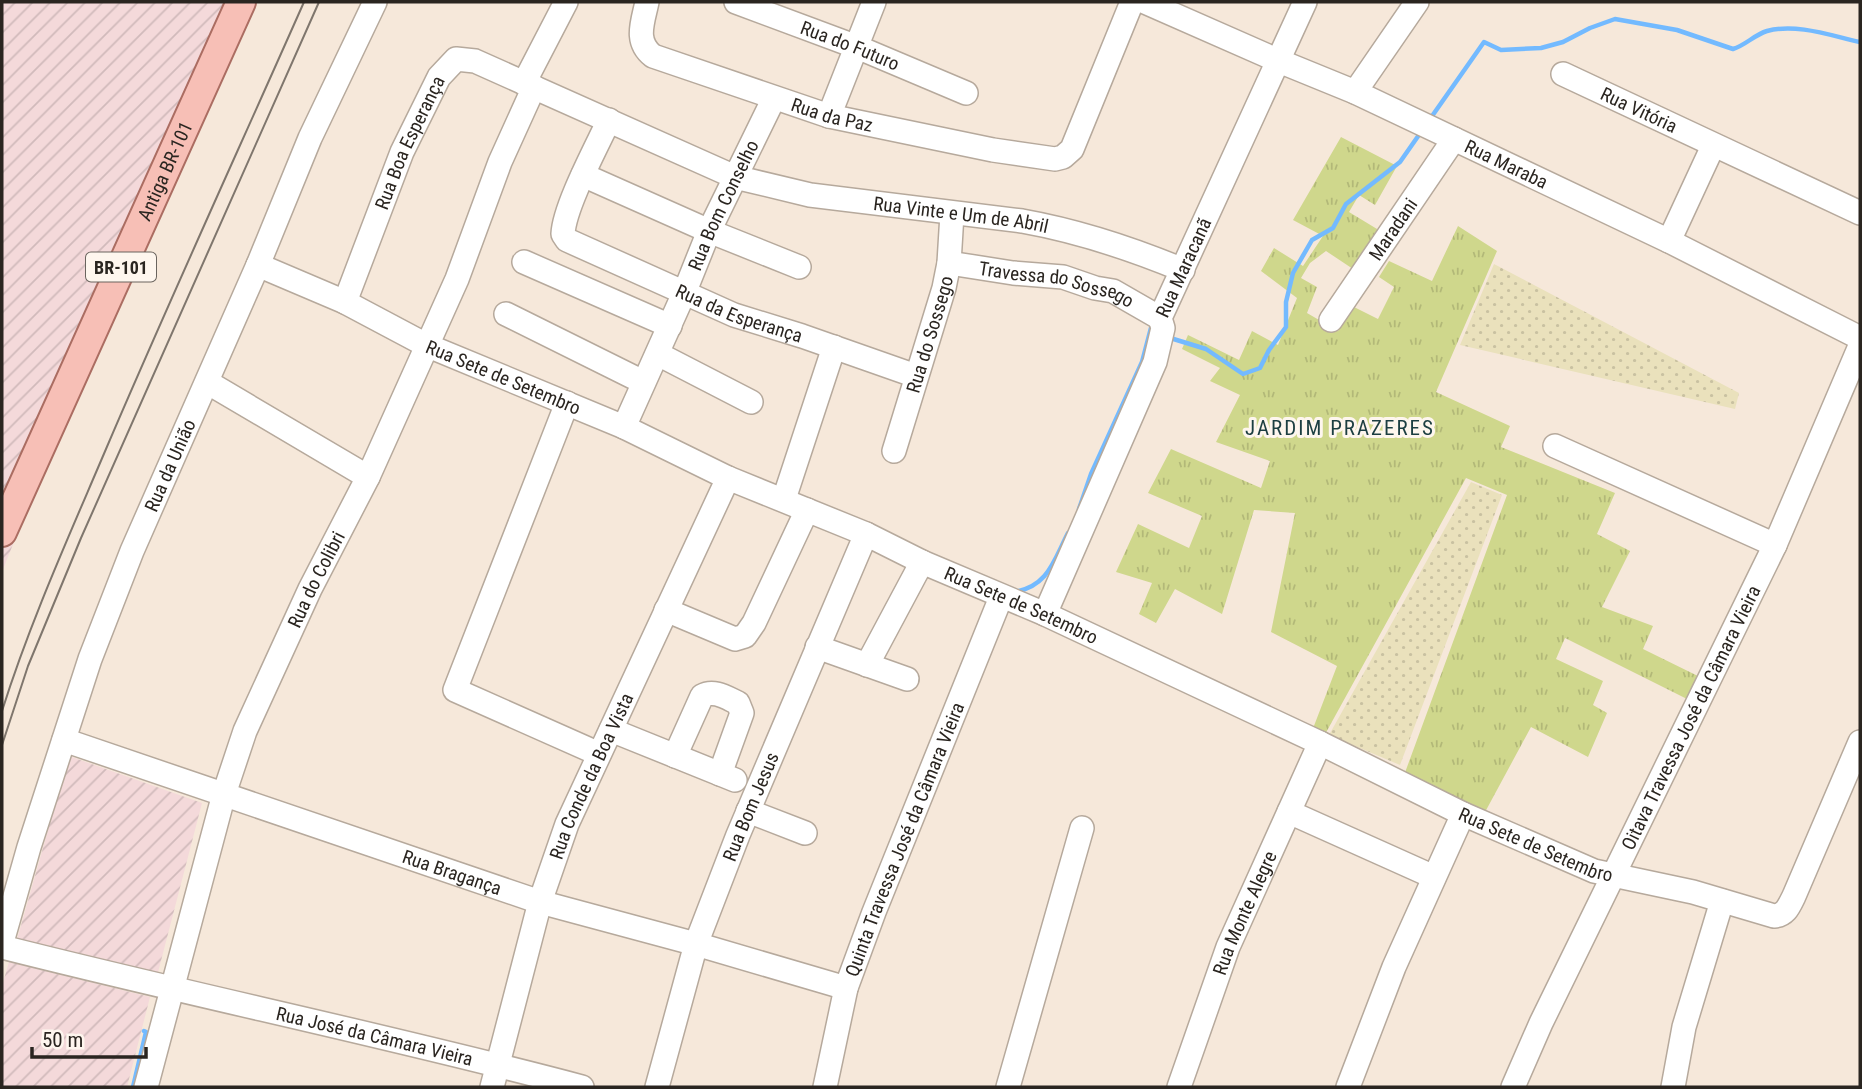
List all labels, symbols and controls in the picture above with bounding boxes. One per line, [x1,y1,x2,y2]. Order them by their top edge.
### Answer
street label: Rua do Futuro [797,16,903,75]
street label: Rua Boa Esperança [370,72,449,213]
street label: Rua Vitória [1597,82,1681,137]
street label: Rua da Paz [788,93,875,136]
street label: Antiga BR-101 [132,118,197,224]
street label: Rua Maraba [1461,134,1552,193]
street label: Rua Bom Conselho [683,136,763,274]
street label: Rua Vinte e Um de Abril [872,191,1051,237]
street label: Maradani [1364,194,1422,264]
street label: Rua Maracanã [1150,214,1216,321]
road number: BR-101 [86,253,156,282]
street label: Travessa do Sossego [977,256,1138,312]
street label: Rua do Sossego [901,274,958,395]
street label: Rua da Esperança [672,279,805,347]
street label: Rua Sete de Setembro [423,335,584,419]
street label: Rua da União [139,415,200,515]
district label: JARDIM PRAZERES [1245,416,1435,440]
street label: Rua do Colibri [282,527,349,631]
street label: Rua Sete de Setembro [941,561,1102,649]
street label: Oitava Travessa José da Câmara Vieira [1616,582,1765,853]
street label: Rua Conde da Boa Vista [544,689,638,862]
street label: Quinta Travessa José da Câmara Vieira [840,699,969,979]
street label: Rua Bom Jesus [718,749,783,864]
street label: Rua Sete de Setembro [1455,802,1615,886]
street label: Rua Bragança [400,845,505,900]
street label: Rua Monte Alegre [1208,847,1281,978]
street label: Rua José da Câmara Vieira [274,1001,475,1070]
scale bar [32,1016,145,1060]
text: 50 m [42,1028,83,1052]

